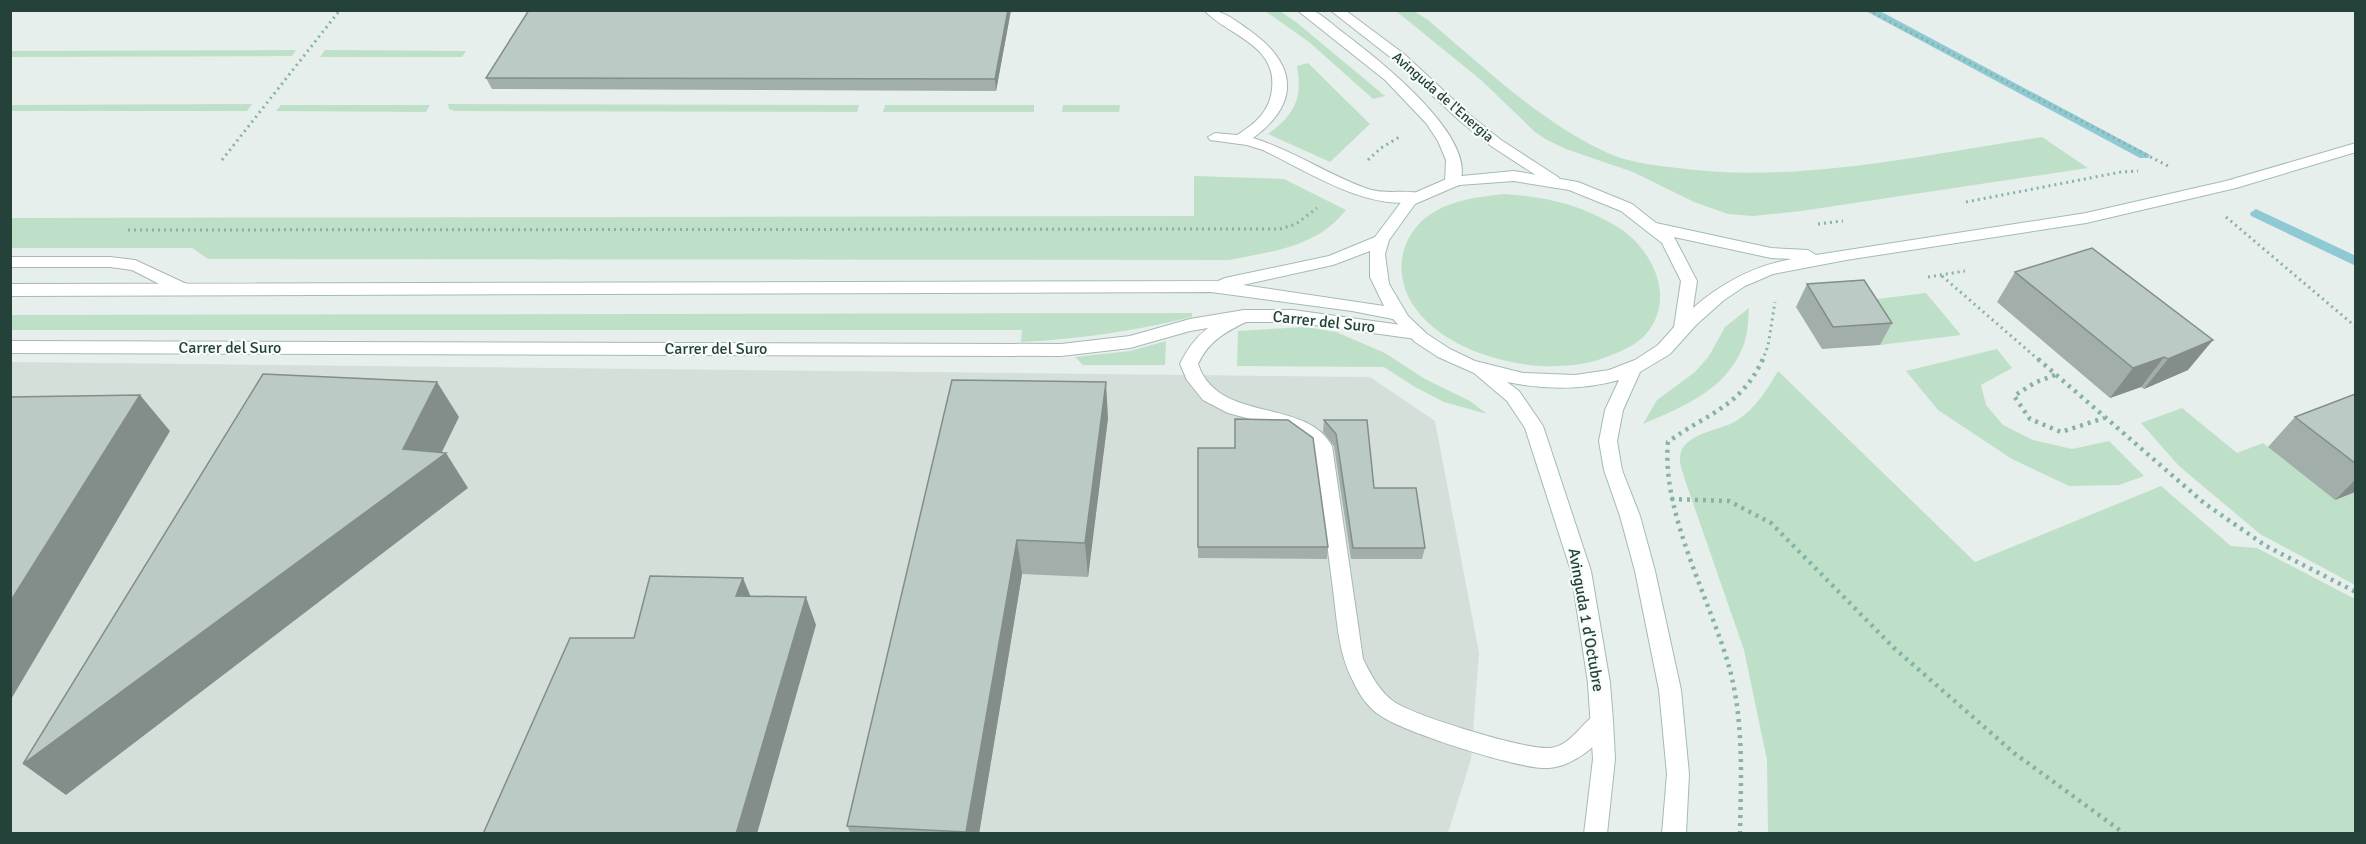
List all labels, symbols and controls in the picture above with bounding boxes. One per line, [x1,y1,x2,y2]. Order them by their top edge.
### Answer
street label: Avinguda de l'Energia [1389,48,1497,146]
street label: Carrer del Suro [1272,307,1376,337]
street label: Carrer del Suro [179,338,281,358]
street label: Carrer del Suro [665,339,767,359]
street label: Avinguda 1 d'Octubre [1564,547,1608,693]

